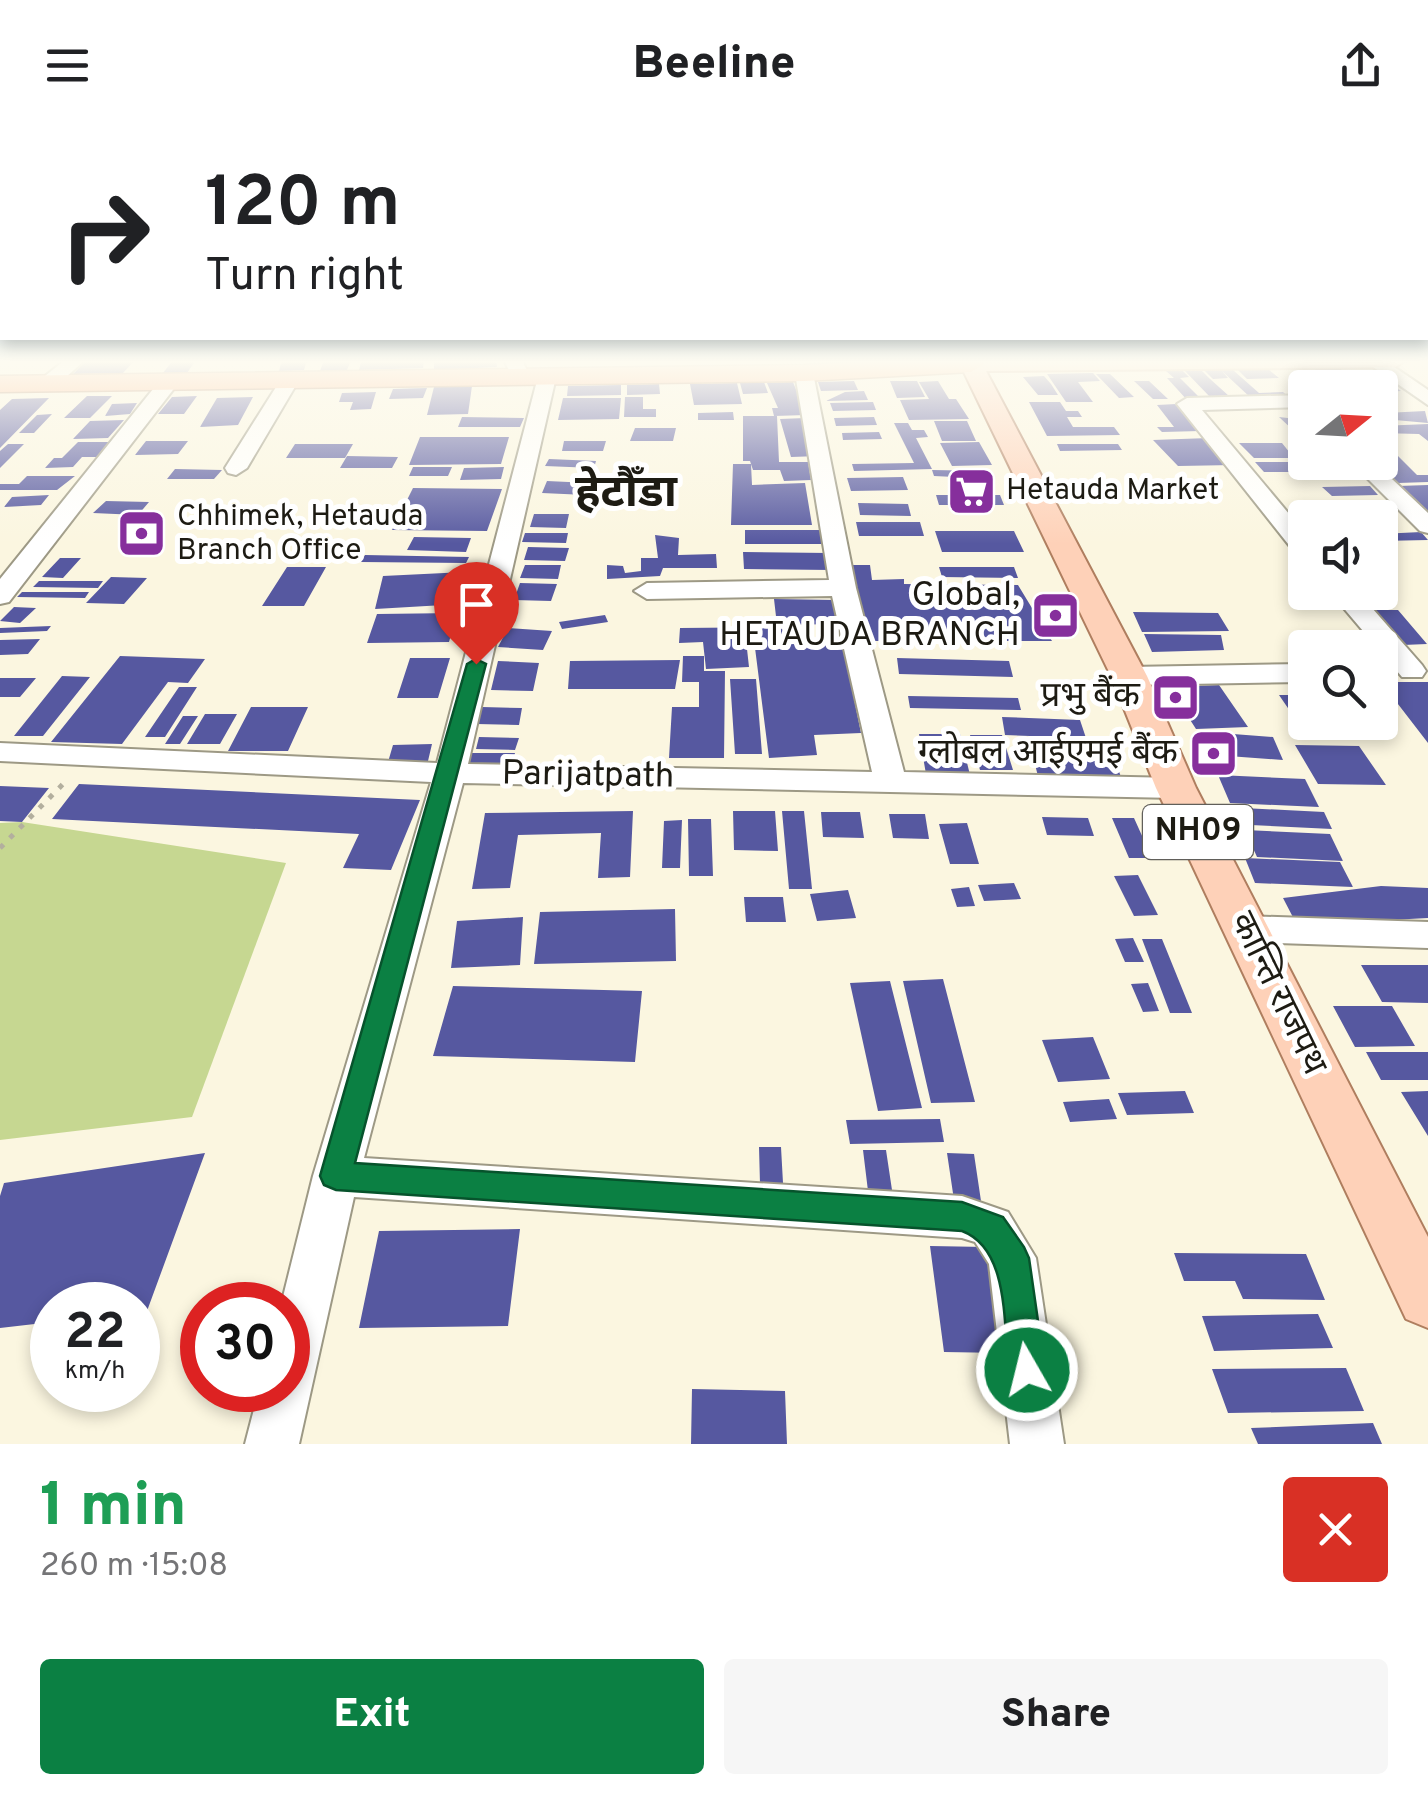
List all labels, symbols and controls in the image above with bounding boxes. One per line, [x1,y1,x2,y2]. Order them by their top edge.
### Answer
text: Beeline [633,37,795,94]
icon: menu [40,38,95,93]
icon: share [1333,38,1388,93]
text: 120 m [205,162,401,251]
icon: right [40,170,170,300]
text: Turn right [205,249,404,306]
north arrow [1288,370,1398,480]
map controls [1288,370,1398,740]
district label: हेटौँडा [575,465,678,523]
supermarket icon: Hetauda Market [945,465,997,517]
place label: Hetauda Market [1006,473,1219,510]
place label: Chhimek, Hetauda Branch Office [177,499,423,570]
button: sound [1288,500,1398,610]
bank icon: Chhimek, Hetauda Branch Office [116,508,168,560]
pin [434,562,519,665]
place label: Global, HETAUDA BRANCH [719,574,1020,658]
icon: arrive [449,577,504,632]
bank icon: Global, HETAUDA BRANCH [1029,590,1081,642]
button: search [1288,630,1398,740]
bank icon: प्रभु बैंक [1149,671,1201,723]
place label: प्रभु बैंक [1040,674,1141,719]
bank icon: ग्लोबल आईएमई बैंक [1187,728,1239,780]
place label: ग्लोबल आईएमई बैंक [918,731,1179,776]
street label: Parijatpath [501,752,675,800]
road number: NH09 [1143,805,1253,859]
street label: कान्ति राजपथ [1219,905,1336,1083]
speed limit sign: 30 [180,1282,310,1412]
text: 22 [64,1303,126,1366]
position arrow [975,1318,1079,1422]
text: km/h [65,1356,125,1388]
text: 1 min [40,1471,187,1547]
button: close [1283,1477,1388,1582]
text: 260 m · 15:08 [40,1547,228,1587]
button: Exit [40,1659,704,1774]
button: Share [724,1659,1388,1774]

